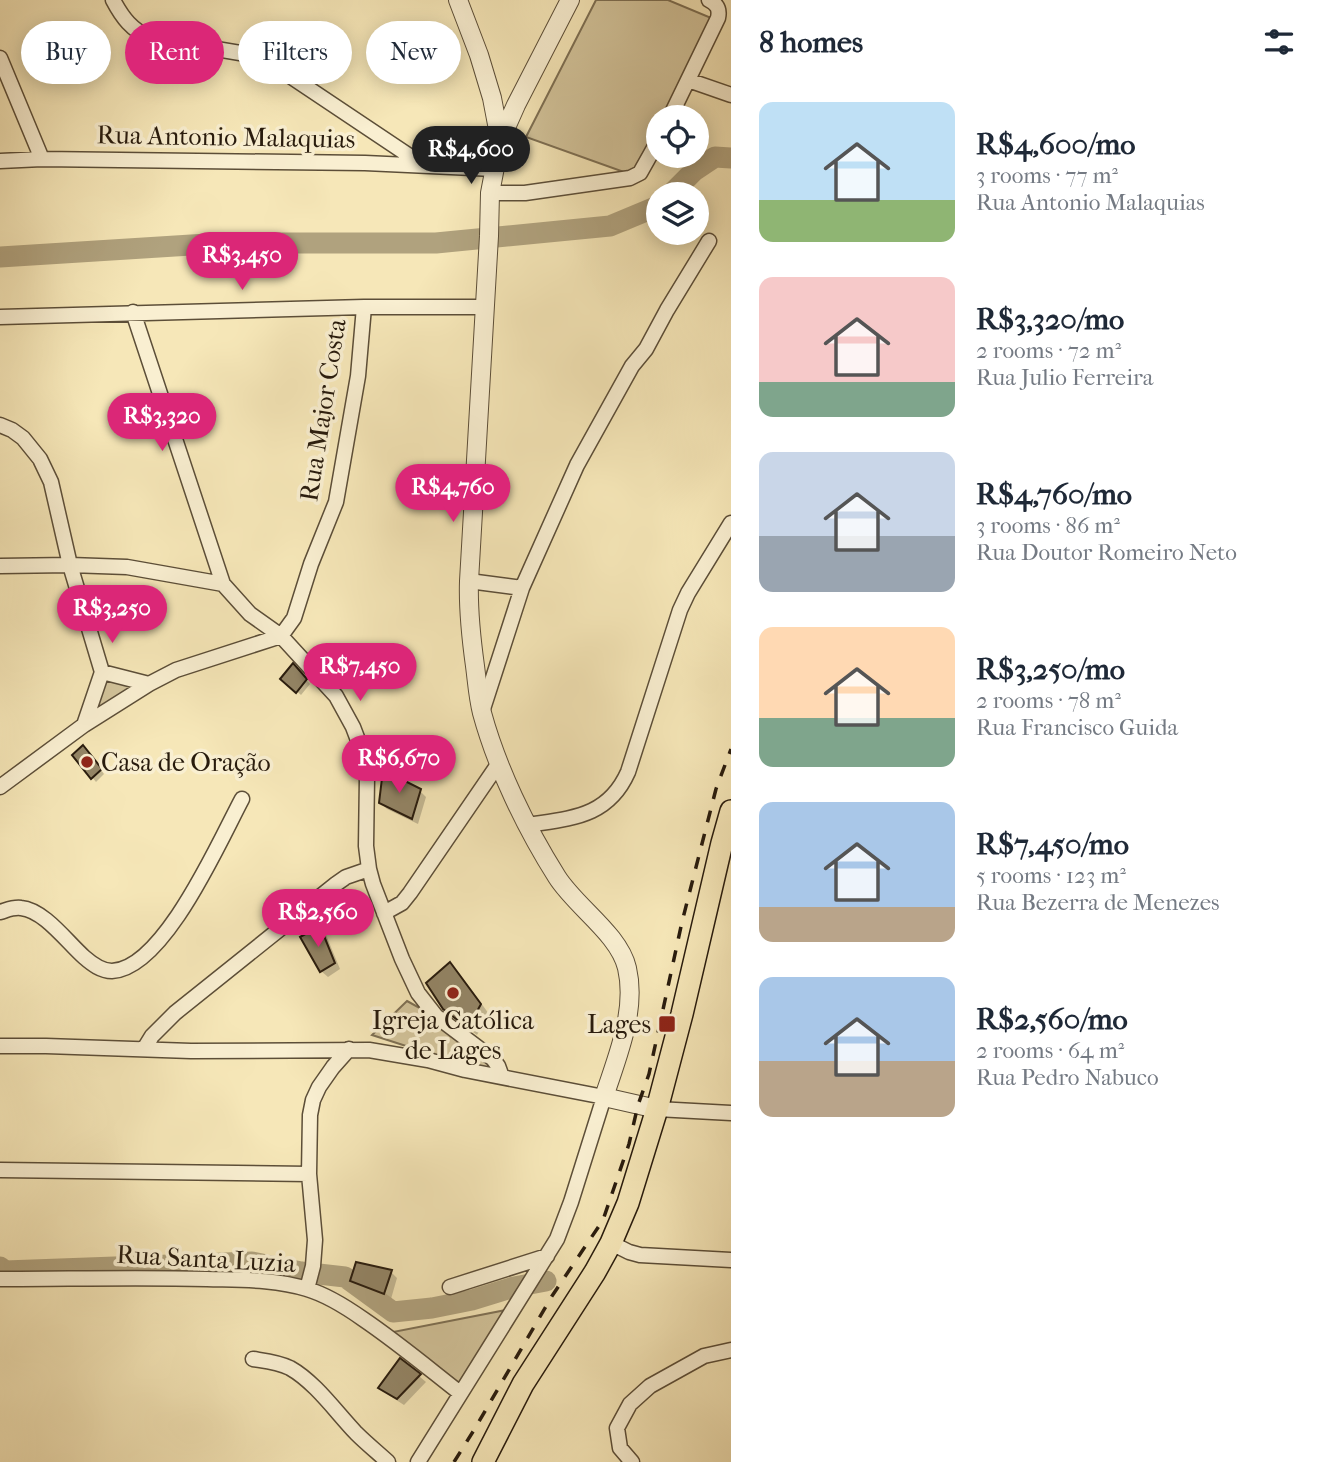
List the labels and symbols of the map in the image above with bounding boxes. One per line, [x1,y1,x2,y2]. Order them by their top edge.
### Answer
street label: Rua Antonio Malaquias [96,119,356,155]
pin: R$4,600 [406,127,536,186]
pin: R$3,450 [177,232,307,292]
street label: Rua Major Costa [293,316,353,503]
pin: R$3,320 [97,393,227,453]
pin: R$4,760 [388,464,518,524]
pin: R$3,250 [47,586,177,645]
pin: R$7,450 [295,644,425,703]
pin: R$6,670 [334,736,464,795]
place label: Casa de Oração [101,747,271,778]
marker: Casa de Oração [79,754,95,770]
pin: R$2,560 [253,890,383,949]
marker: Igreja Católica de Lages [445,985,461,1001]
place label: Igreja Católica de Lages [372,1005,535,1066]
place label: Lages [587,1009,651,1040]
marker: Lages [657,1014,677,1034]
street label: Rua Santa Luzia [116,1239,297,1279]

